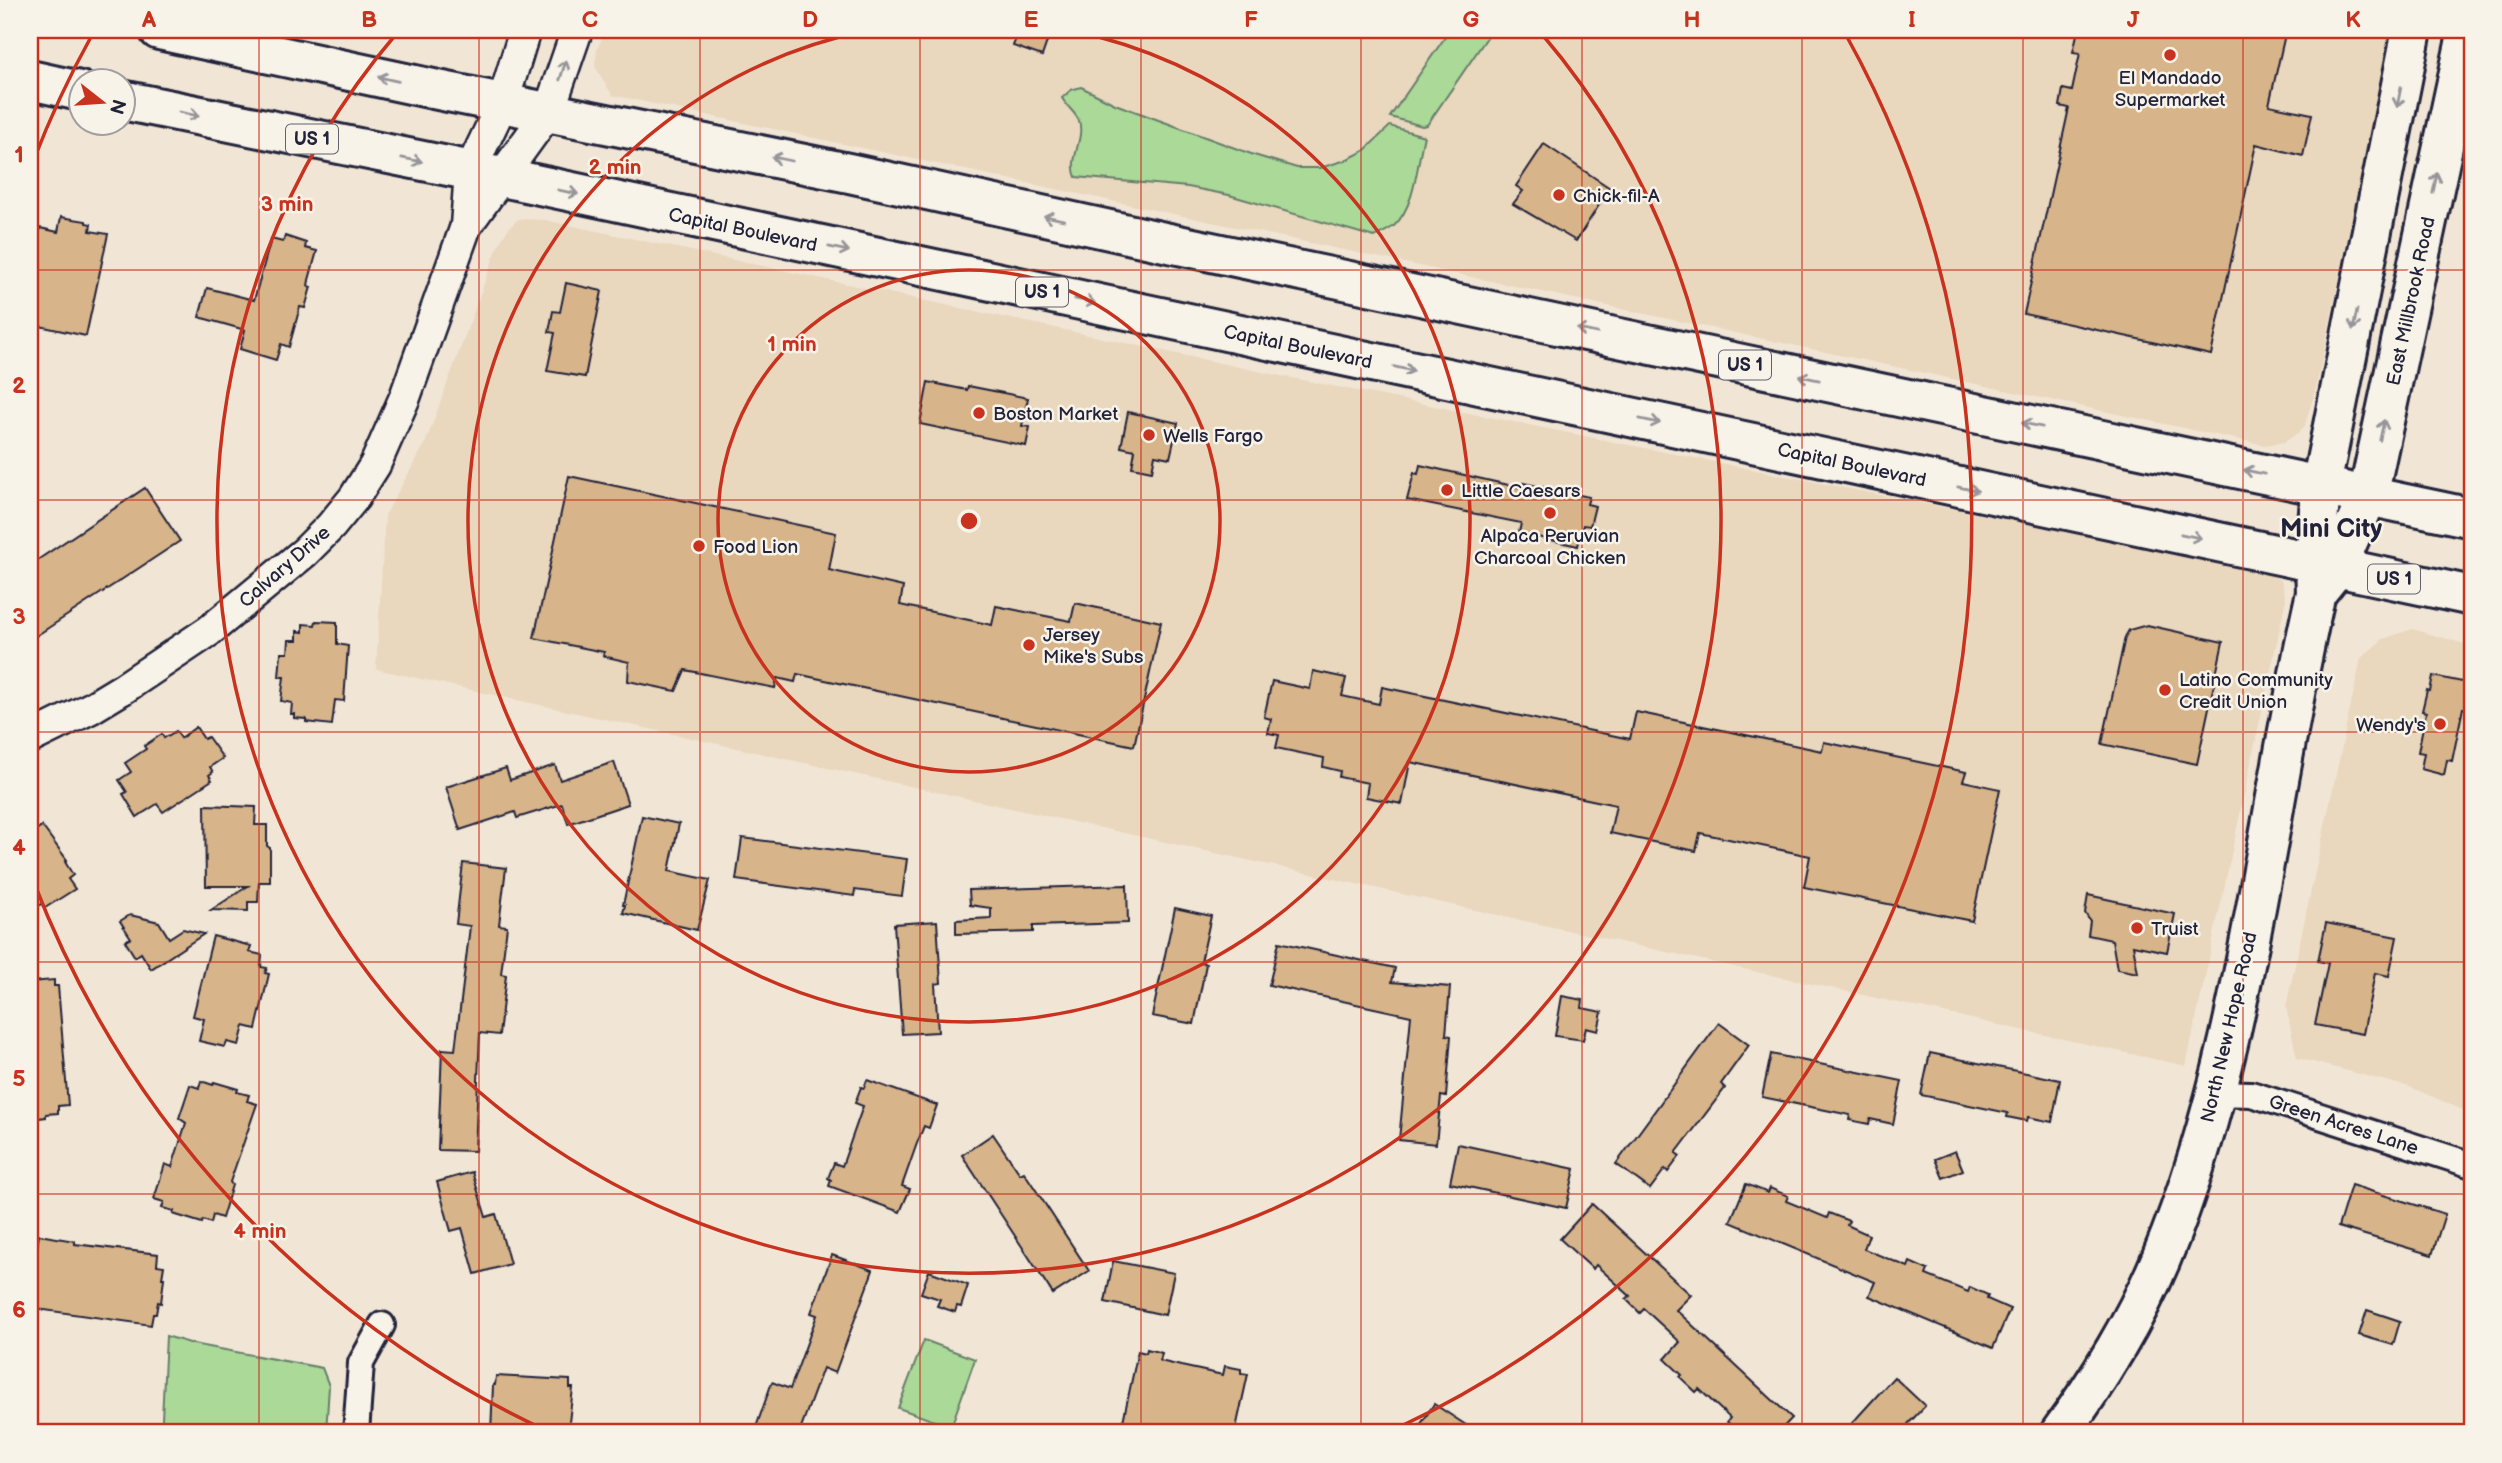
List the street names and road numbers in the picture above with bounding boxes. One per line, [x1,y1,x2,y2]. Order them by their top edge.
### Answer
road number: US 1 [286,124,338,154]
street label: Capital Boulevard [666,203,819,257]
street label: East Millbrook Road [2382,215,2441,388]
road number: US 1 [1016,278,1068,306]
street label: Capital Boulevard [1221,320,1374,374]
road number: US 1 [1719,351,1771,380]
street label: Capital Boulevard [1775,438,1928,492]
street label: Calvary Drive [235,521,335,613]
road number: US 1 [2368,564,2420,594]
street label: North New Hope Road [2196,930,2263,1125]
street label: Green Acres Lane [2266,1090,2421,1160]

